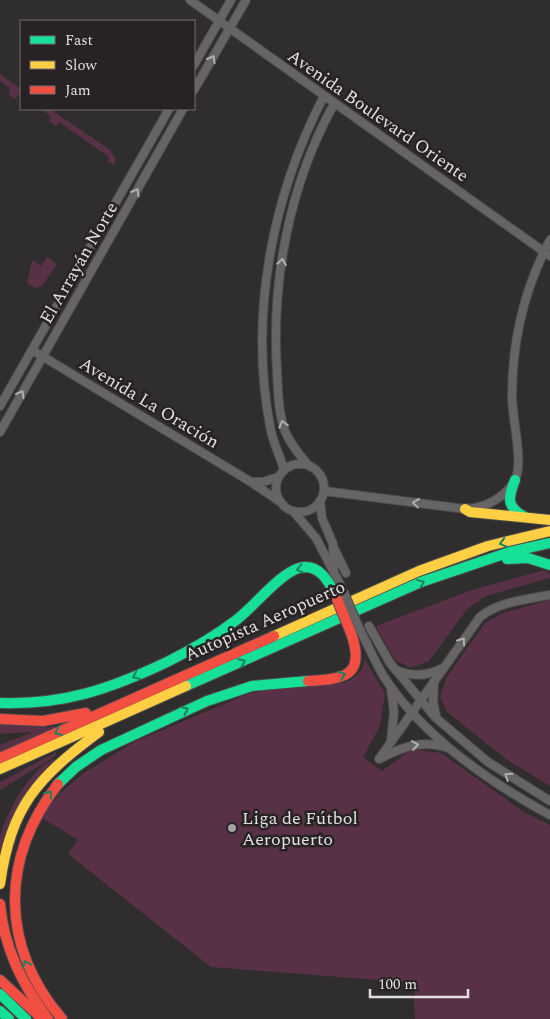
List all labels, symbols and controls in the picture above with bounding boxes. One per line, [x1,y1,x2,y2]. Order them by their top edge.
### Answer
legend [20,20,195,110]
text: Fast [65,29,93,52]
street label: Avenida Boulevard Oriente [282,43,474,189]
text: Slow [65,54,97,77]
one-way arrow [205,56,215,65]
text: Jam [65,79,91,102]
one-way arrow [130,188,140,197]
street label: El Arrayán Norte [33,197,125,329]
one-way arrow [276,258,287,266]
street label: Avenida La Oración [74,350,224,456]
one-way arrow [15,390,25,399]
one-way arrow [279,420,289,429]
one-way arrow [412,498,421,508]
one-way arrow [499,537,507,547]
one-way arrow [295,563,304,574]
street label: Autopista Aeropuerto [180,573,350,669]
one-way arrow [416,578,425,589]
one-way arrow [456,637,465,647]
one-way arrow [237,658,246,668]
one-way arrow [132,670,141,681]
one-way arrow [337,670,346,681]
one-way arrow [181,705,189,715]
one-way arrow [54,726,63,737]
one-way arrow [411,741,419,751]
one-way arrow [505,773,514,782]
one-way arrow [43,791,51,800]
place label: Liga de Fútbol Aeropuerto [242,805,358,853]
marker: Liga de Fútbol Aeropuerto [226,822,238,834]
one-way arrow [21,960,32,969]
scale bar [370,966,468,998]
text: 100 m [378,973,417,996]

